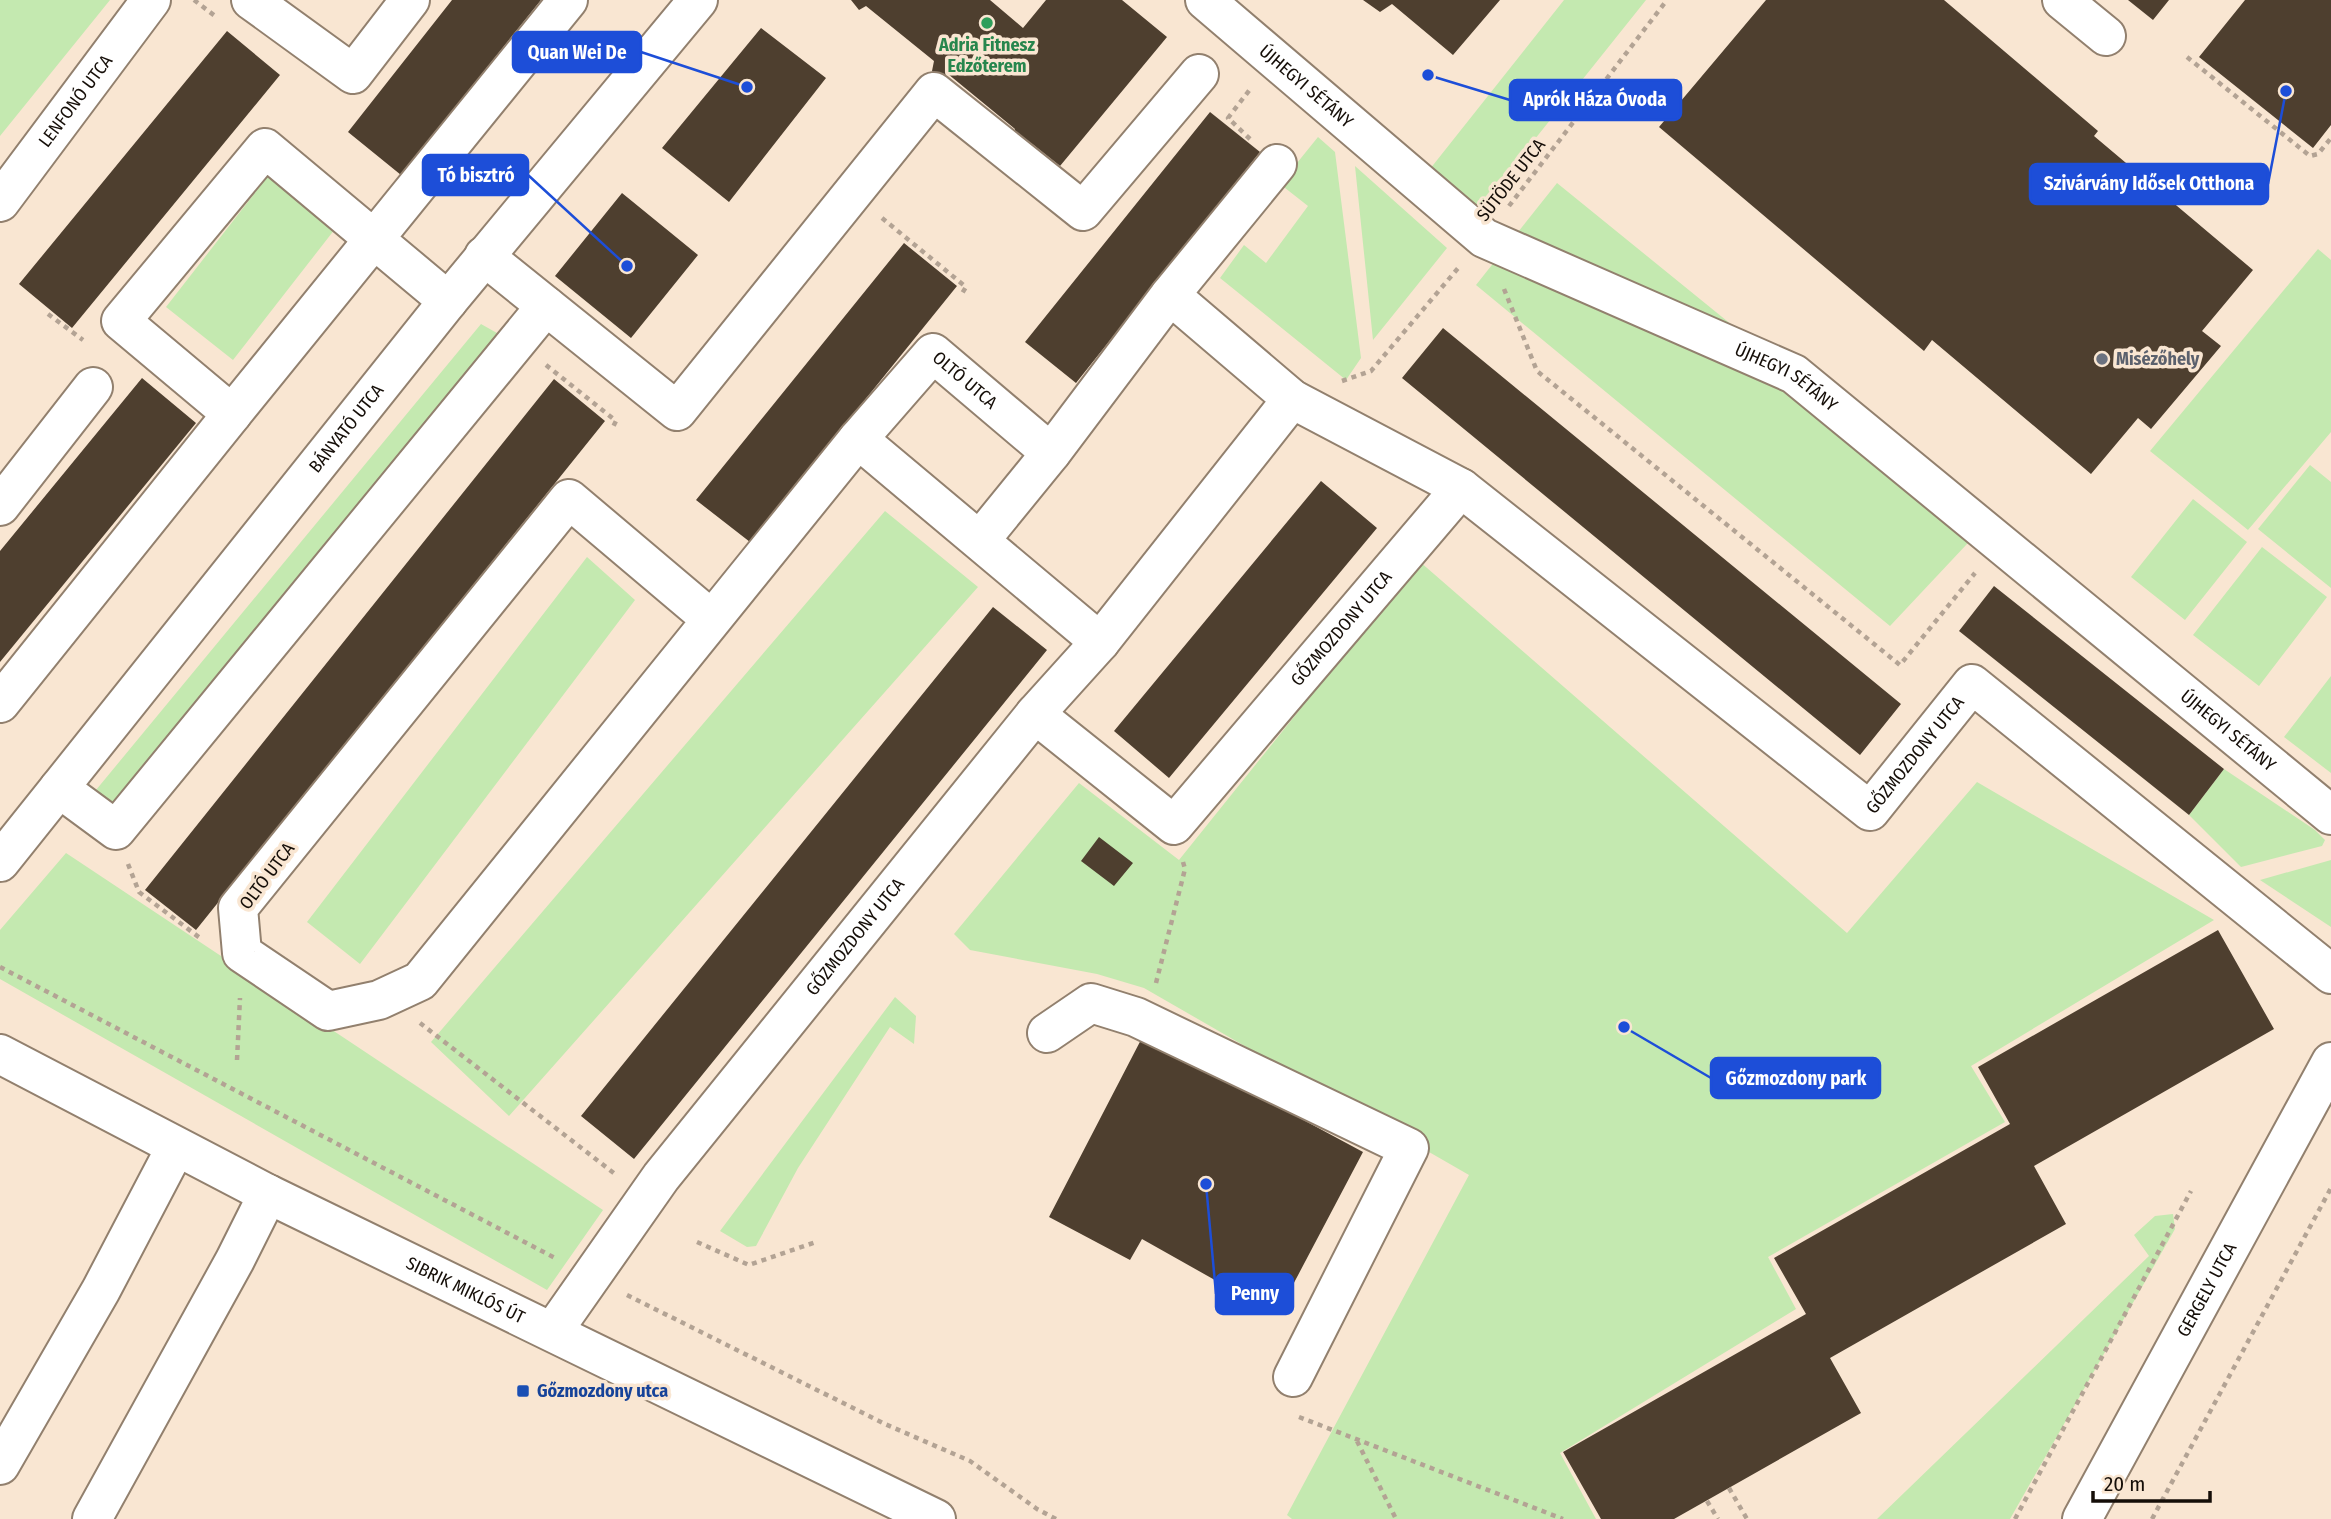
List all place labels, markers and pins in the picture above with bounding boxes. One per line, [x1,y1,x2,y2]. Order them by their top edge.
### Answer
marker: Adria Fitnesz Edzőterem [979,15,995,31]
callout: Quan Wei De [513,32,641,72]
place label: Adria Fitnesz Edzőterem [938,34,1035,77]
callout: Aprók Háza Óvoda [1510,80,1681,120]
callout: Tó bisztró [423,155,528,195]
callout: Szivárvány Idősek Otthona [2030,164,2268,204]
place label: Misézőhely [2116,348,2200,370]
marker: Misézőhely [2094,351,2110,367]
callout: Gőzmozdony park [1711,1058,1880,1098]
callout: Penny [1216,1274,1293,1314]
place label: Gőzmozdony utca [537,1380,668,1402]
marker: Gőzmozdony utca [515,1383,531,1399]

